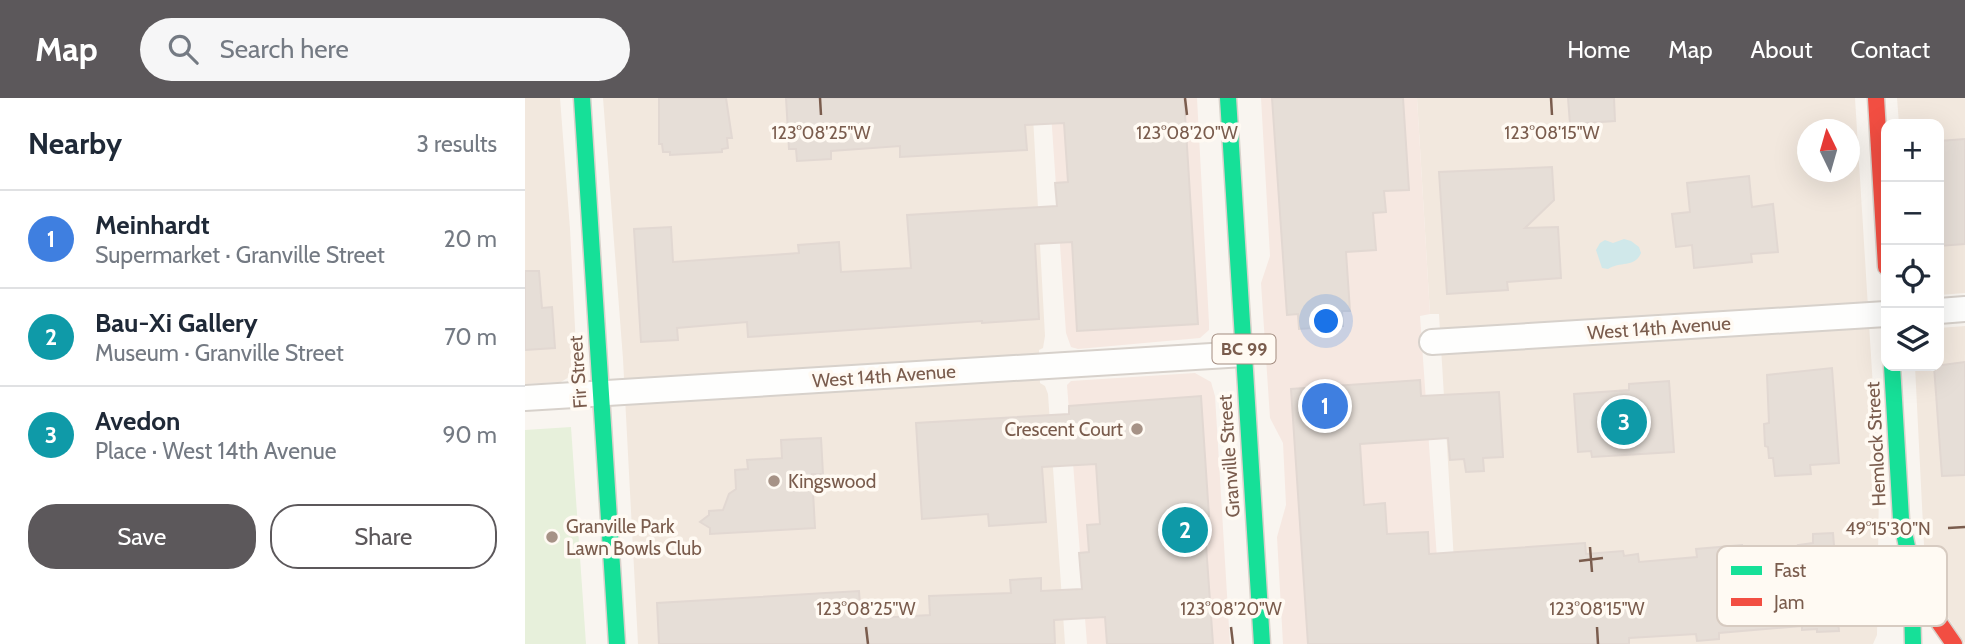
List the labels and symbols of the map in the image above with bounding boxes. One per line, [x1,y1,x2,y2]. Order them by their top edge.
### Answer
north arrow [1797,119,1860,182]
text: 123°08'25"W [772,122,870,144]
text: 123°08'20"W [1136,122,1238,144]
text: 123°08'15"W [1504,122,1600,144]
your location [1309,304,1343,338]
street label: West 14th Avenue [1586,311,1732,344]
street label: Fir Street [564,334,592,409]
road number: BC 99 [1213,334,1275,363]
street label: West 14th Avenue [811,359,957,392]
pin: 1 [1302,380,1348,432]
street label: Hemlock Street [1861,381,1891,507]
street label: Granville Street [1213,393,1245,518]
pin: 3 [1601,396,1647,448]
place label: Crescent Court [1004,418,1124,441]
marker: Crescent Court [1129,421,1145,437]
place label: Kingswood [788,470,876,493]
marker: Kingswood [766,473,782,489]
pin: 2 [1162,504,1208,556]
place label: Granville Park Lawn Bowls Club [566,515,702,560]
text: 49°15'30"N [1845,518,1931,540]
marker: Granville Park Lawn Bowls Club [544,529,560,545]
legend [1717,546,1947,626]
text: Fast [1774,559,1807,582]
text: Jam [1773,591,1804,614]
text: 123°08'25"W [817,598,915,620]
text: 123°08'20"W [1180,598,1282,620]
text: 123°08'15"W [1549,598,1645,620]

